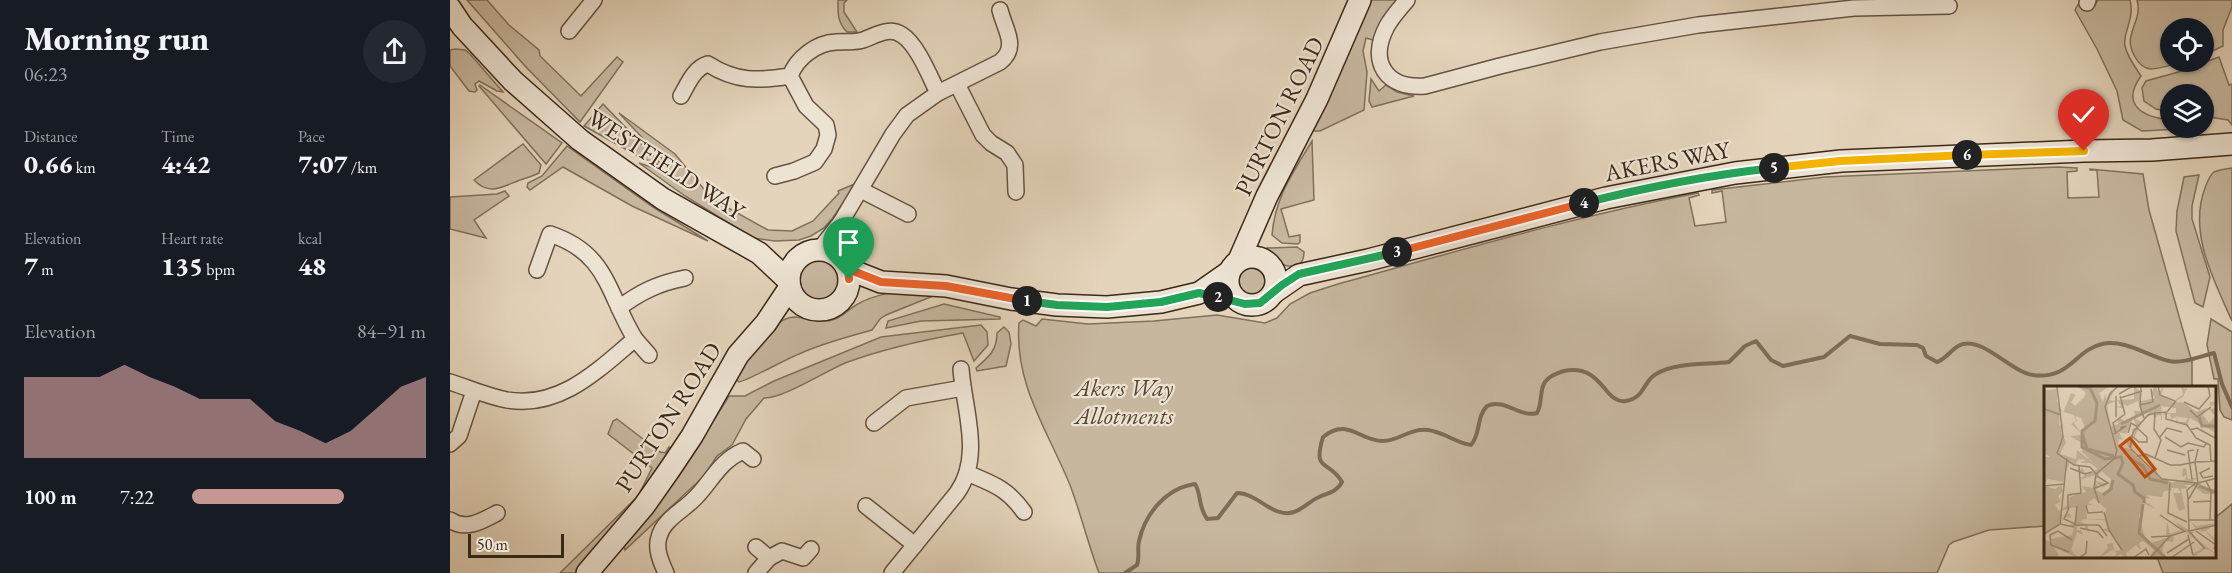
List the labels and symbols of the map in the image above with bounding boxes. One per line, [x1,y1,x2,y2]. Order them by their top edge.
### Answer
street label: PURTON ROAD [1227,32,1331,200]
pin [2058,89,2109,151]
street label: WESTFIELD WAY [582,102,751,227]
street label: AKERS WAY [1601,133,1733,189]
pin: 6 [1952,140,1982,170]
pin: 5 [1759,153,1789,183]
pin: 4 [1569,188,1599,218]
pin [823,217,874,279]
pin: 3 [1382,237,1412,267]
pin: 2 [1203,282,1233,312]
pin: 1 [1012,286,1042,316]
street label: PURTON ROAD [608,336,728,498]
park label: Akers Way Allotments [1073,372,1174,431]
inset map [2044,386,2217,558]
scale bar [468,531,564,558]

